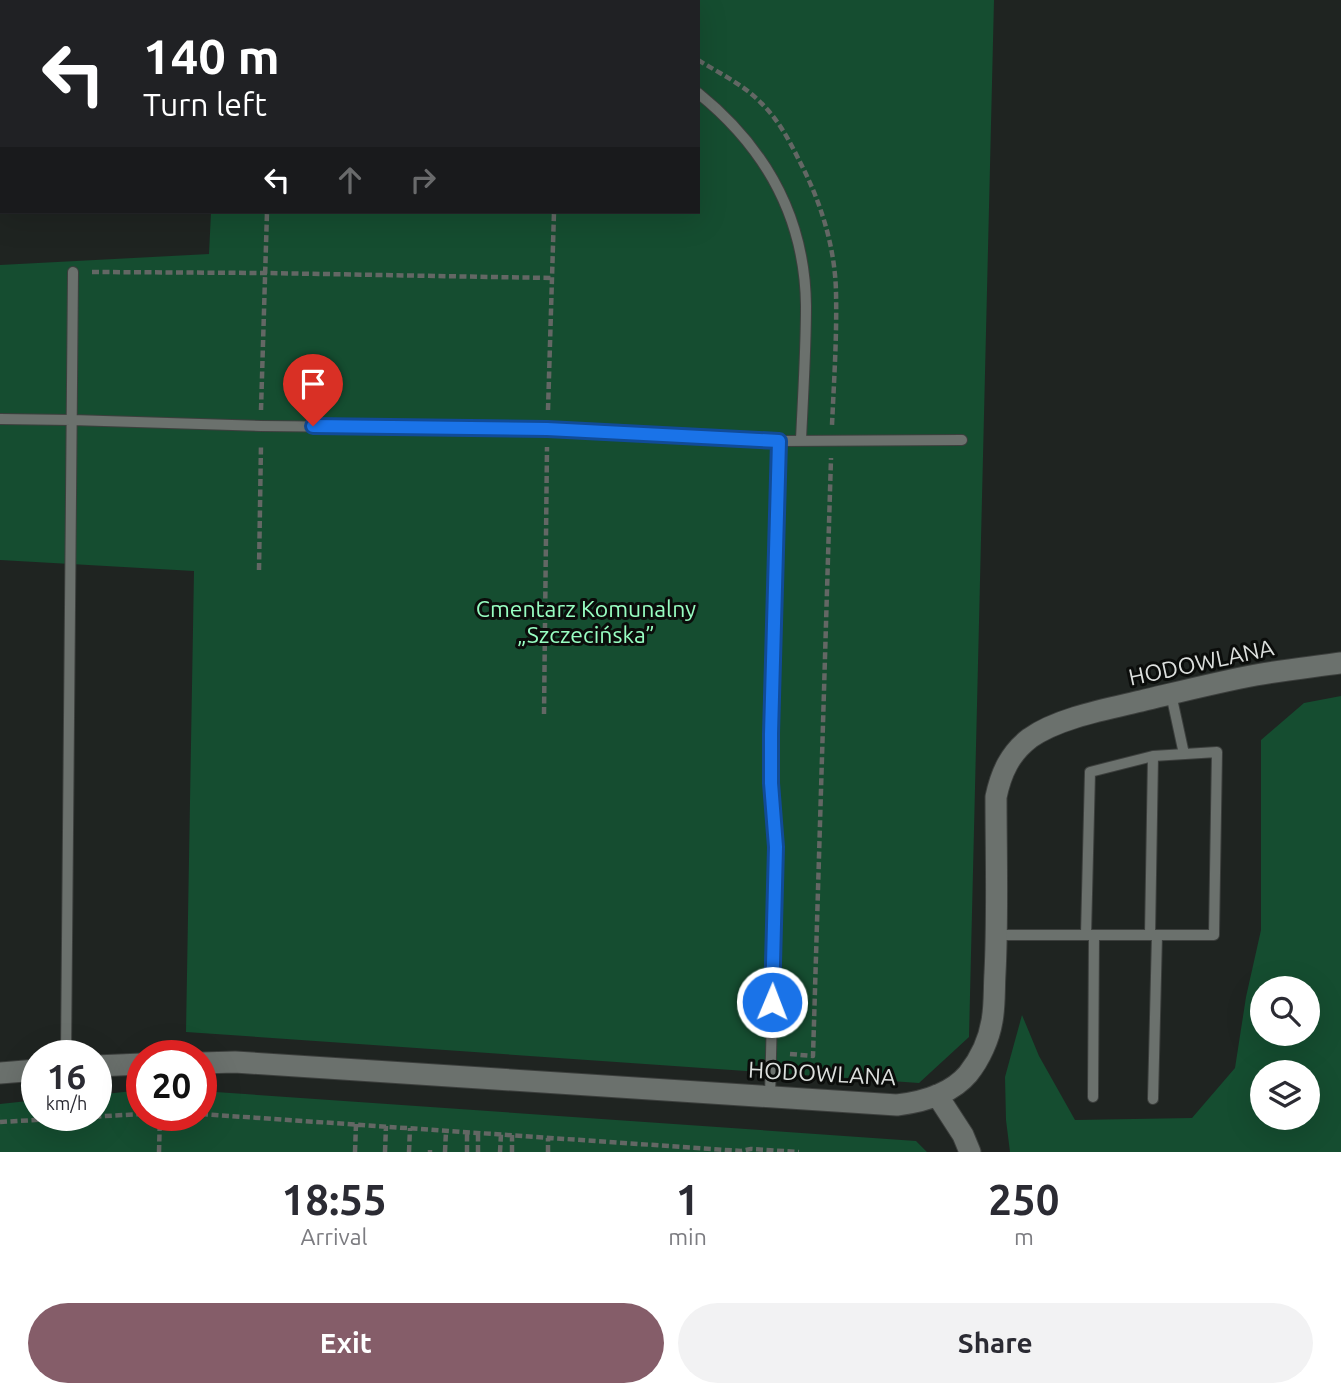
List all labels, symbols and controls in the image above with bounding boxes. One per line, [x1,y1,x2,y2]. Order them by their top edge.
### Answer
icon: left [28,28,119,119]
text: 140 m [143,28,280,83]
text: Turn left [143,86,267,122]
icon: left [258,161,296,199]
icon: ahead [331,161,369,199]
icon: right [404,161,442,199]
pin [283,354,343,426]
icon: arrive [294,365,332,403]
park label: Cmentarz Komunalny „Szczecińska” [476,596,696,647]
street label: HODOWLANA [1126,634,1276,690]
position arrow [735,965,809,1039]
map controls [1250,976,1320,1130]
button: search [1250,976,1320,1046]
speed limit sign: 20 [126,1040,217,1131]
text: 16 [47,1056,86,1096]
street label: HODOWLANA [748,1057,897,1089]
button: layers [1250,1060,1320,1130]
text: km/h [46,1093,87,1113]
text: 18:55 [282,1176,387,1223]
text: 1 [676,1176,699,1223]
text: 250 [988,1176,1059,1223]
text: Arrival [301,1224,368,1249]
text: min [668,1224,707,1249]
text: m [1014,1224,1034,1249]
button: Exit [28,1303,664,1383]
button: Share [678,1303,1313,1383]

